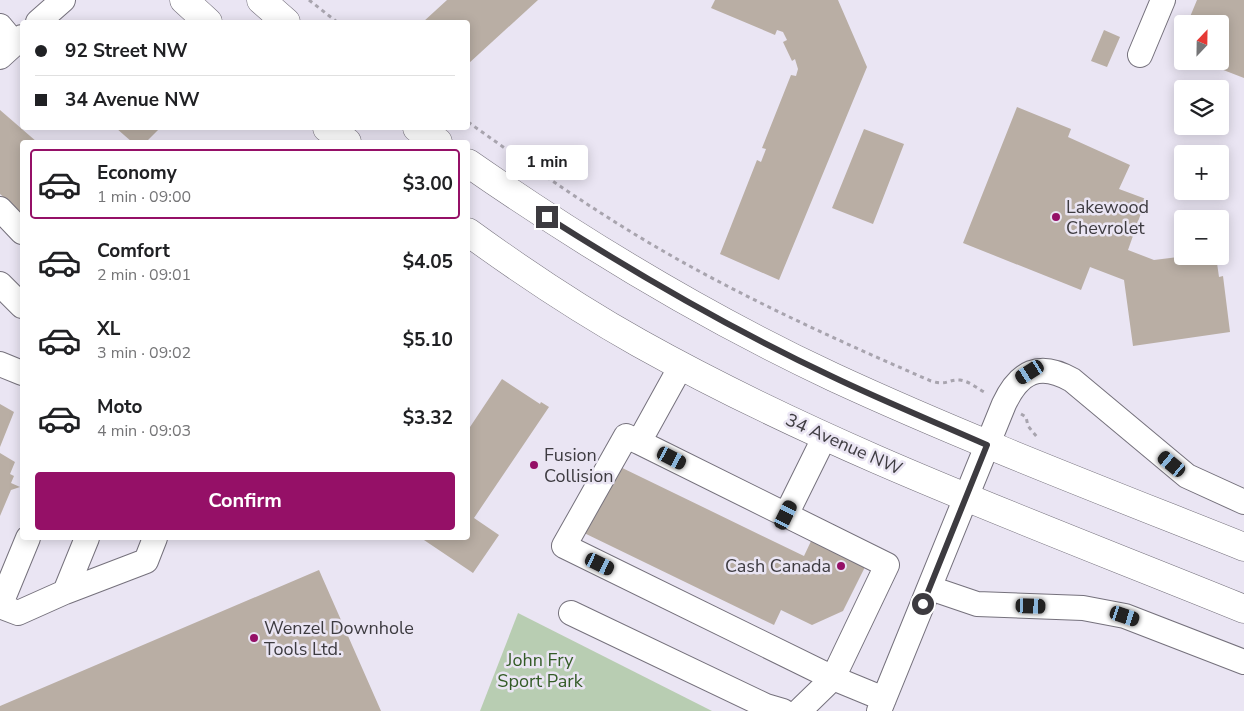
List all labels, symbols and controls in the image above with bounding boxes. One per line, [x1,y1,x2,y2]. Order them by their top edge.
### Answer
north arrow [1174,15,1229,70]
map controls [1174,15,1229,265]
text: 92 Street NW [65,38,188,64]
button: layers [1174,80,1229,135]
text: 34 Avenue NW [65,87,200,113]
callout: 1 min [506,144,588,180]
button: + [1174,145,1229,200]
text: 1 min [526,151,568,173]
text: Economy [97,160,177,186]
icon: car [37,162,82,207]
text: $3.00 [403,171,453,197]
text: 1 min · 09:00 [97,186,191,208]
place label: Lakewood Chevrolet [1066,195,1149,240]
route end [536,206,558,228]
button: − [1174,210,1229,265]
marker: Lakewood Chevrolet [1050,211,1062,223]
text: Comfort [97,238,170,264]
icon: car [37,240,82,285]
text: $4.05 [403,249,453,275]
text: 2 min · 09:01 [97,264,191,286]
text: XL [97,316,120,342]
icon: car [37,318,82,363]
text: $5.10 [403,327,453,353]
text: 3 min · 09:02 [97,342,191,364]
car [1013,358,1046,386]
text: Moto [97,394,143,420]
icon: car [37,396,82,441]
text: $3.32 [403,405,453,431]
street label: 34 Avenue NW [782,408,906,481]
text: 4 min · 09:03 [97,420,191,442]
place label: Fusion Collision [544,443,613,488]
car [655,445,688,471]
car [1155,449,1188,479]
marker: Fusion Collision [528,459,540,471]
button: Confirm [35,472,455,530]
car [772,498,799,532]
car [583,551,616,577]
place label: Cash Canada [725,554,831,578]
marker: Cash Canada [835,560,847,572]
route start [912,593,934,615]
car [1015,598,1046,614]
car [1108,604,1141,628]
place label: Wenzel Downhole Tools Ltd. [264,616,414,661]
marker: Wenzel Downhole Tools Ltd. [248,632,260,644]
park label: John Fry Sport Park [497,648,584,693]

